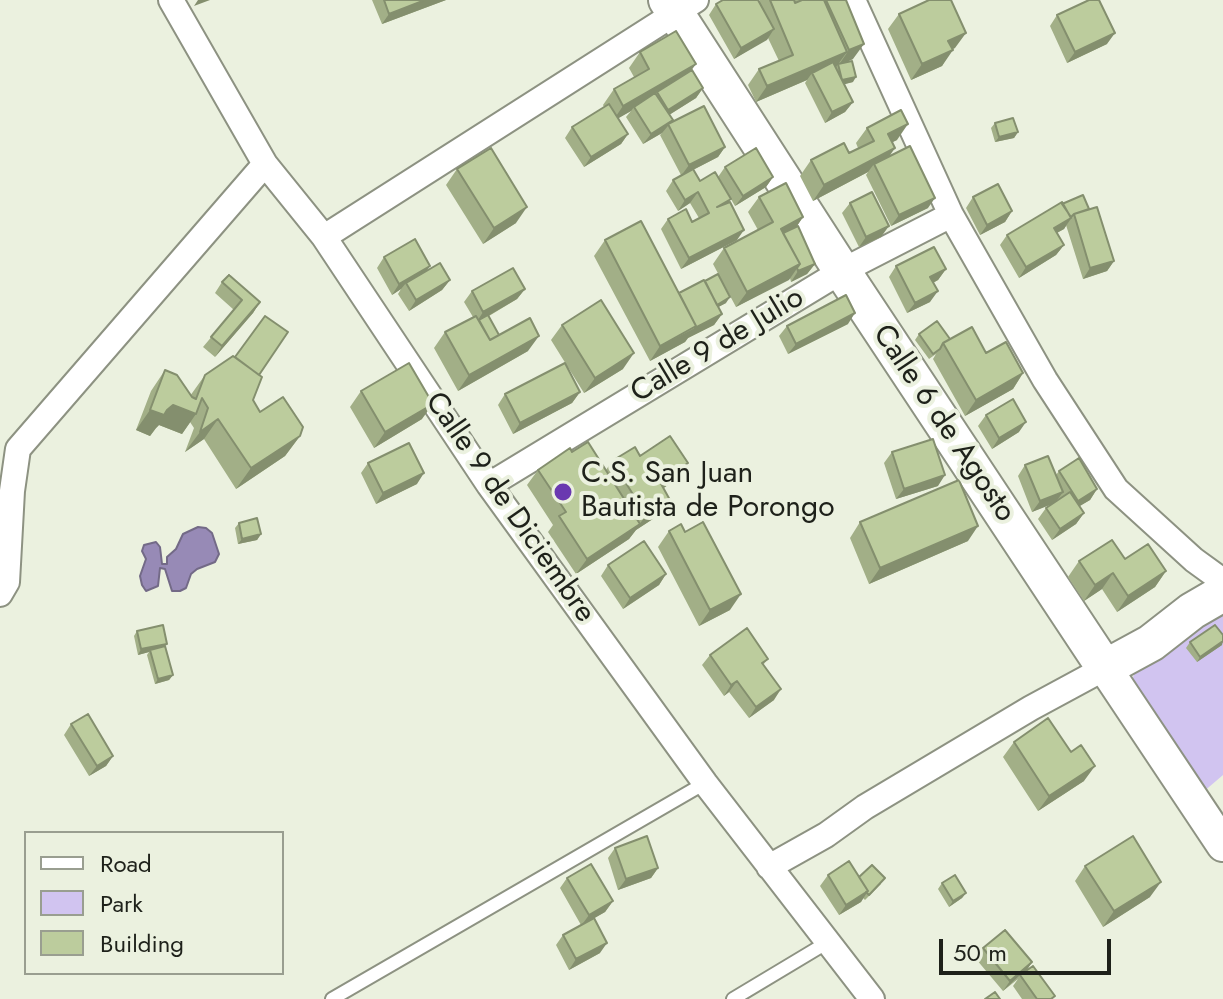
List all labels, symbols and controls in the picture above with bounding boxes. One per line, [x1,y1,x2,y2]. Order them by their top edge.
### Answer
street label: Calle 9 de Julio [625,280,811,412]
street label: Calle 6 de Agosto [864,319,1022,529]
street label: Calle 9 de Diciembre [416,386,602,630]
place label: C.S. San Juan Bautista de Porongo [581,457,835,528]
marker: C.S. San Juan Bautista de Porongo [552,481,574,503]
legend [24,831,284,975]
text: Road [100,846,152,881]
text: Park [100,886,143,921]
scale bar [943,923,1115,973]
text: Building [100,926,184,961]
text: 50 m [953,935,1007,970]

